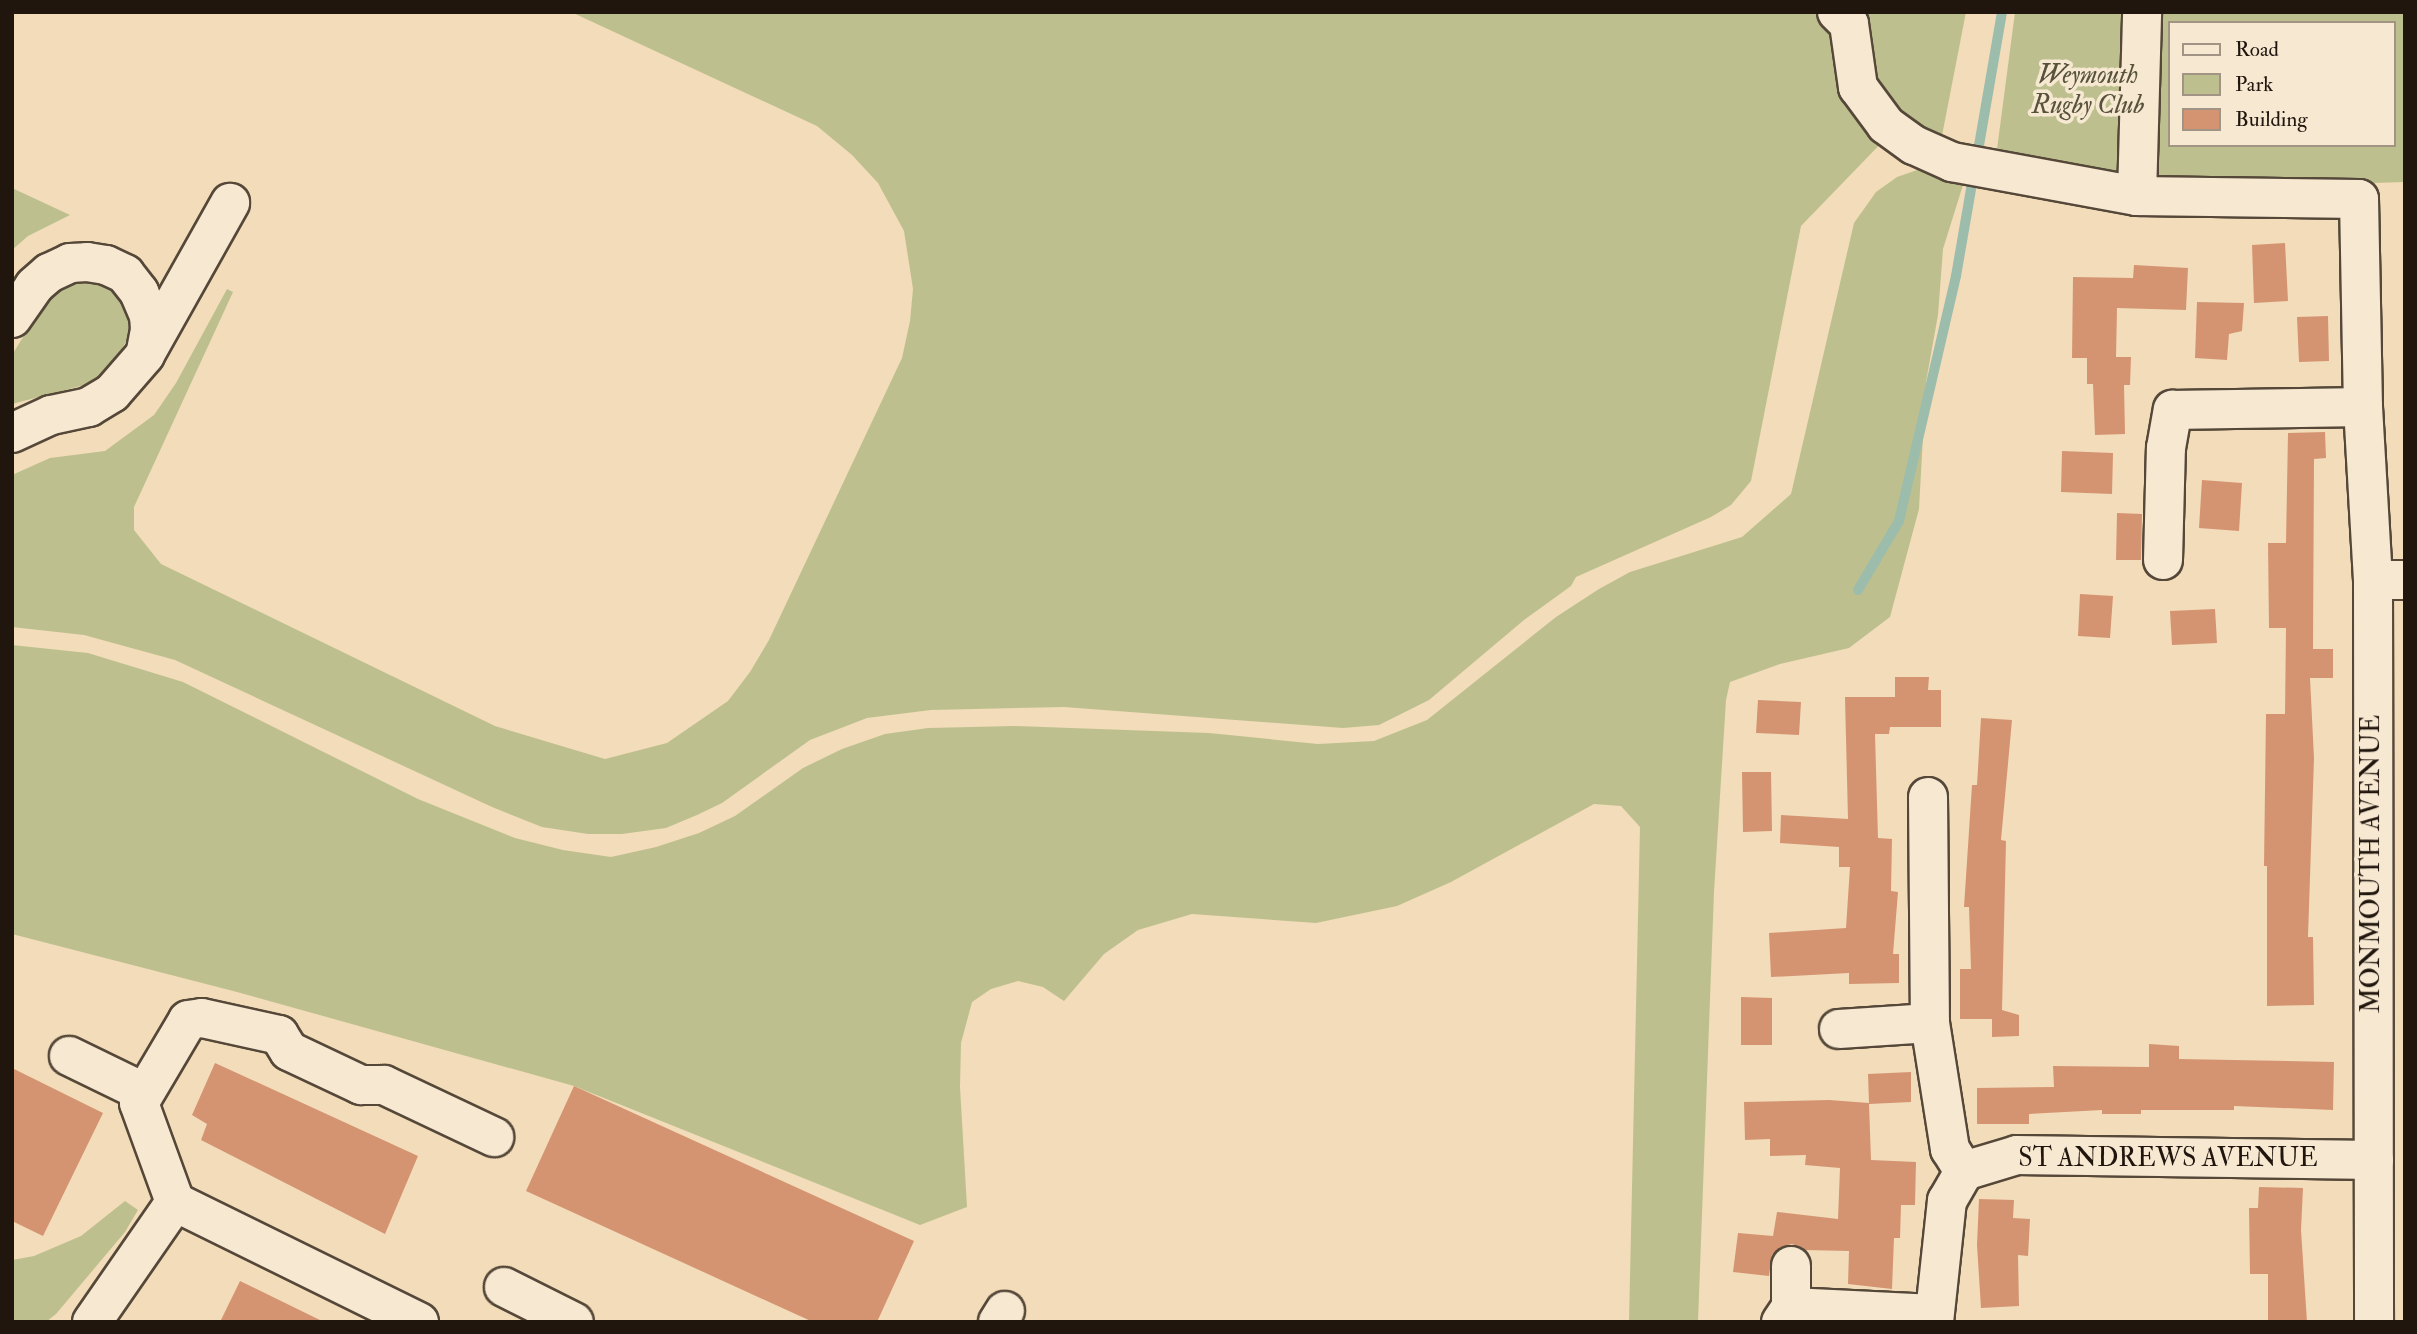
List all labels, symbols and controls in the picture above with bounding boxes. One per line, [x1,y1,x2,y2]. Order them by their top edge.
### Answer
legend [2168,21,2396,147]
text: Road [2235,36,2279,63]
park label: Weymouth Rugby Club [2032,60,2144,122]
text: Park [2235,71,2273,98]
text: Building [2235,106,2308,133]
street label: MONMOUTH AVENUE [2356,715,2388,1013]
street label: ST ANDREWS AVENUE [2018,1143,2318,1175]

